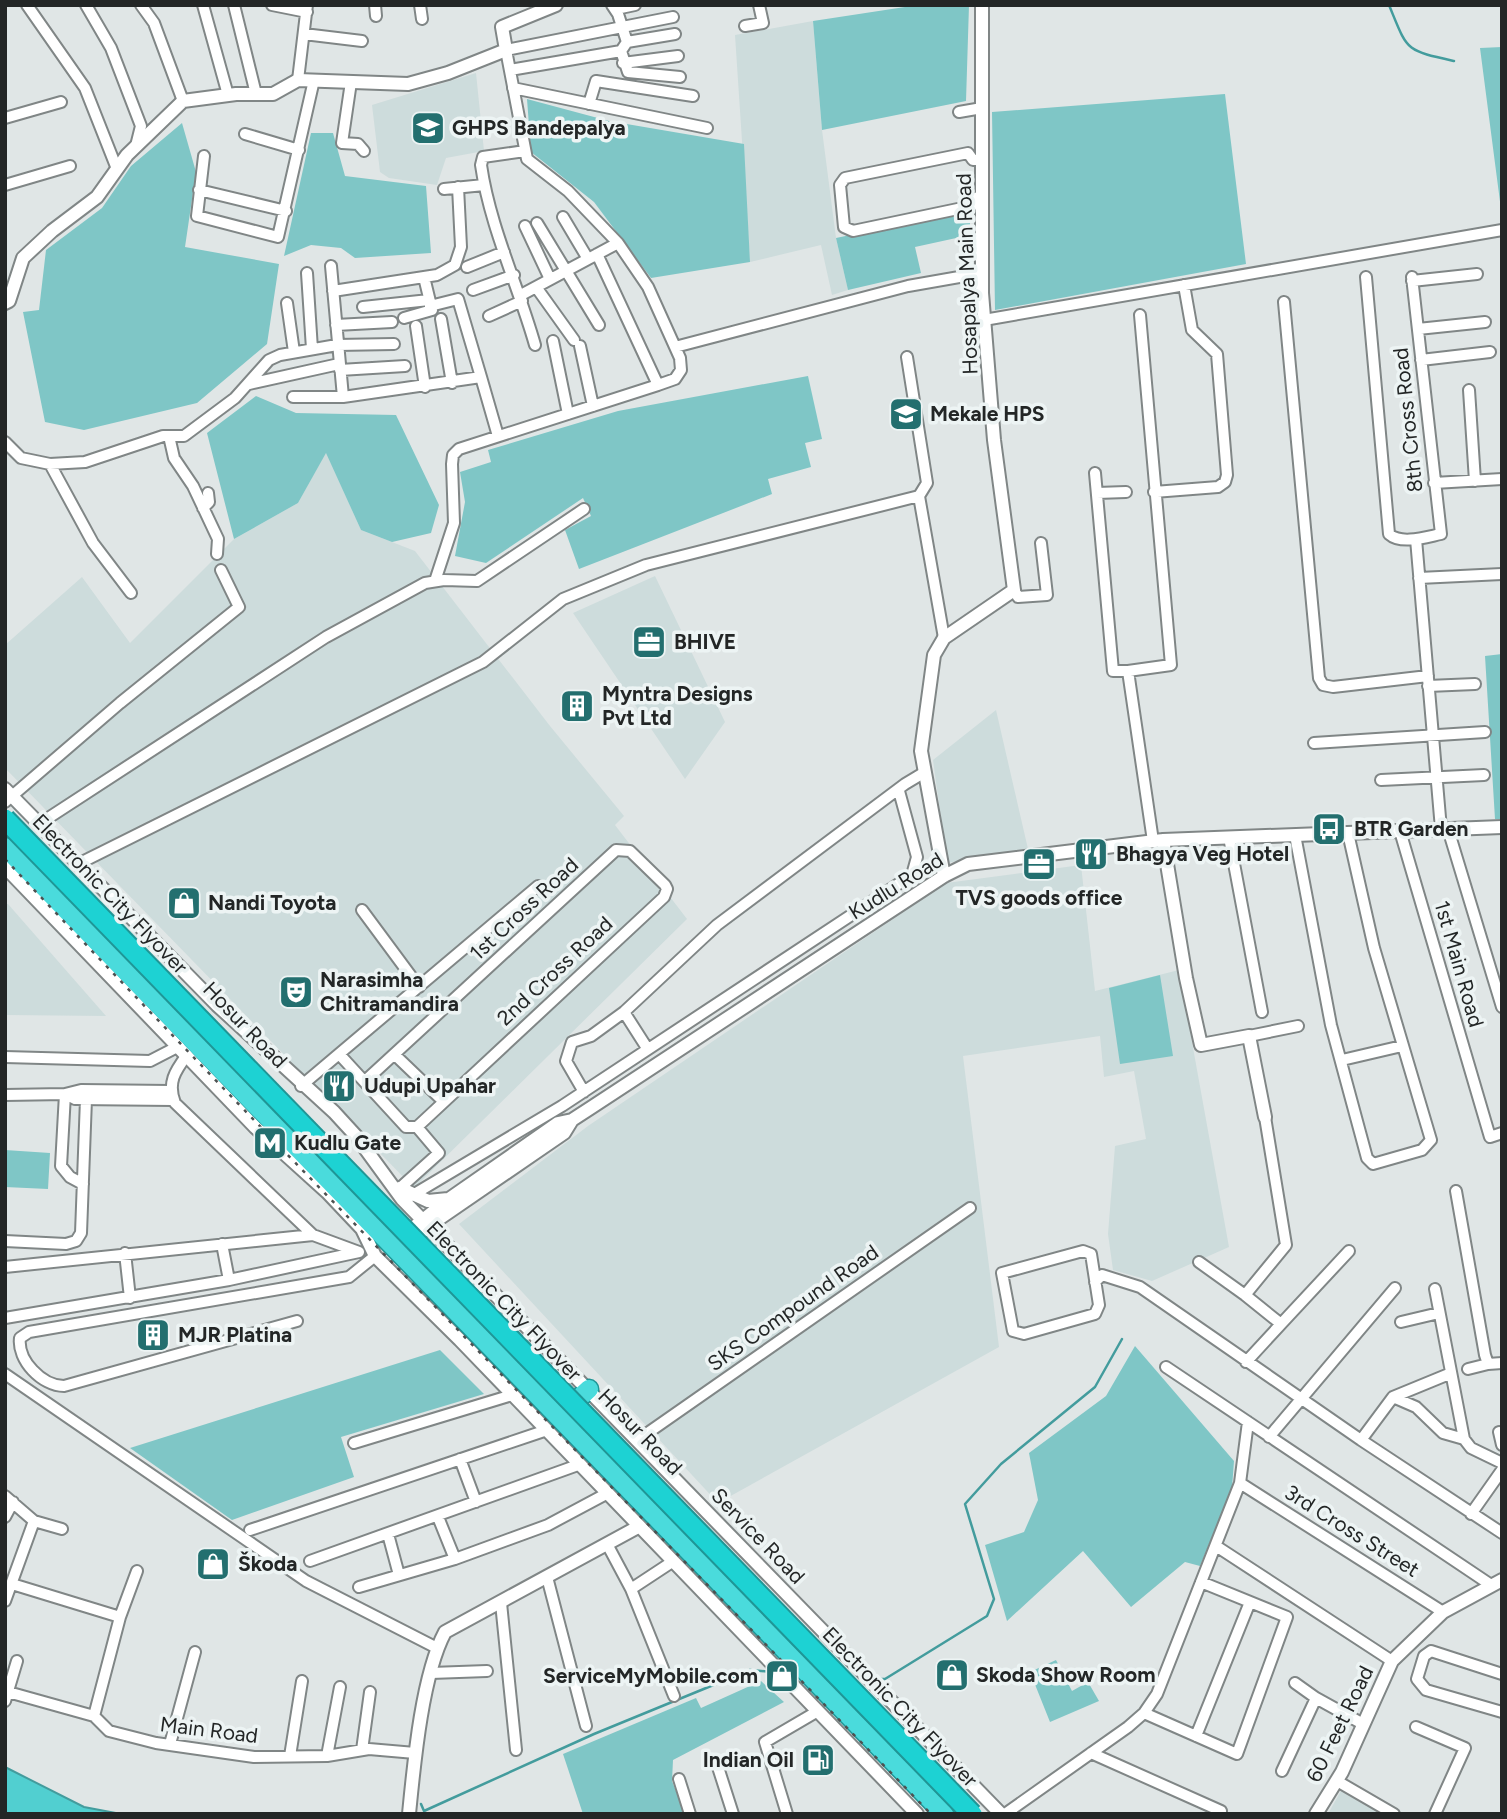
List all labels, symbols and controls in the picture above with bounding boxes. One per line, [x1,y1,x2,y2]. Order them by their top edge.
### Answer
school or university icon: GHPS Bandepalya [409,109,447,147]
place label: GHPS Bandepalya [452,115,626,140]
street label: Hosapalya Main Road [950,173,983,375]
street label: 8th Cross Road [1387,347,1428,494]
school or university icon: Mekale HPS [887,395,925,433]
place label: Mekale HPS [930,401,1045,426]
office icon: BHIVE [630,623,668,661]
place label: BHIVE [674,629,736,654]
place label: Myntra Designs Pvt Ltd [602,681,753,730]
building icon: Myntra Designs Pvt Ltd [558,687,596,725]
street label: Electronic City Flyover [28,809,193,979]
bus stop icon: BTR Garden [1310,810,1348,848]
place label: BTR Garden [1354,816,1468,841]
restaurant icon: Bhagya Veg Hotel [1072,835,1110,873]
place label: Bhagya Veg Hotel [1116,841,1289,866]
office icon: TVS goods office [1020,845,1058,883]
street label: Kudlu Road [844,847,948,924]
street label: 1st Cross Road [464,852,583,965]
shop icon: Nandi Toyota [165,884,203,922]
place label: TVS goods office [956,885,1123,910]
place label: Nandi Toyota [208,890,336,915]
street label: 1st Main Road [1430,898,1489,1030]
street label: 2nd Cross Road [492,911,617,1030]
place label: Narasimha Chitramandira [320,967,459,1016]
theatre icon: Narasimha Chitramandira [277,973,315,1011]
street label: Hosur Road [198,976,293,1073]
restaurant icon: Udupi Upahar [320,1067,358,1105]
place label: Udupi Upahar [364,1073,496,1098]
metro station icon: Kudlu Gate [251,1124,289,1162]
place label: Kudlu Gate [294,1130,401,1155]
street label: Electronic City Flyover [422,1216,587,1386]
street label: SKS Compound Road [702,1239,883,1376]
building icon: MJR Platina [134,1316,172,1354]
place label: MJR Platina [178,1322,292,1347]
street label: Hosur Road [593,1383,688,1480]
street label: 3rd Cross Street [1280,1479,1424,1582]
street label: Service Road [706,1483,810,1589]
shop icon: Škoda [194,1545,232,1583]
place label: Škoda [238,1551,297,1576]
street label: Electronic City Flyover [818,1622,983,1792]
shop icon: Skoda Show Room [933,1656,971,1694]
shop icon: ServiceMyMobile.com [763,1657,801,1695]
place label: Skoda Show Room [976,1662,1156,1687]
street label: 60 Feet Road [1301,1662,1378,1786]
place label: ServiceMyMobile.com [543,1663,758,1688]
street label: Main Road [159,1711,260,1748]
fuel station icon: Indian Oil [799,1741,837,1779]
place label: Indian Oil [703,1747,794,1772]

